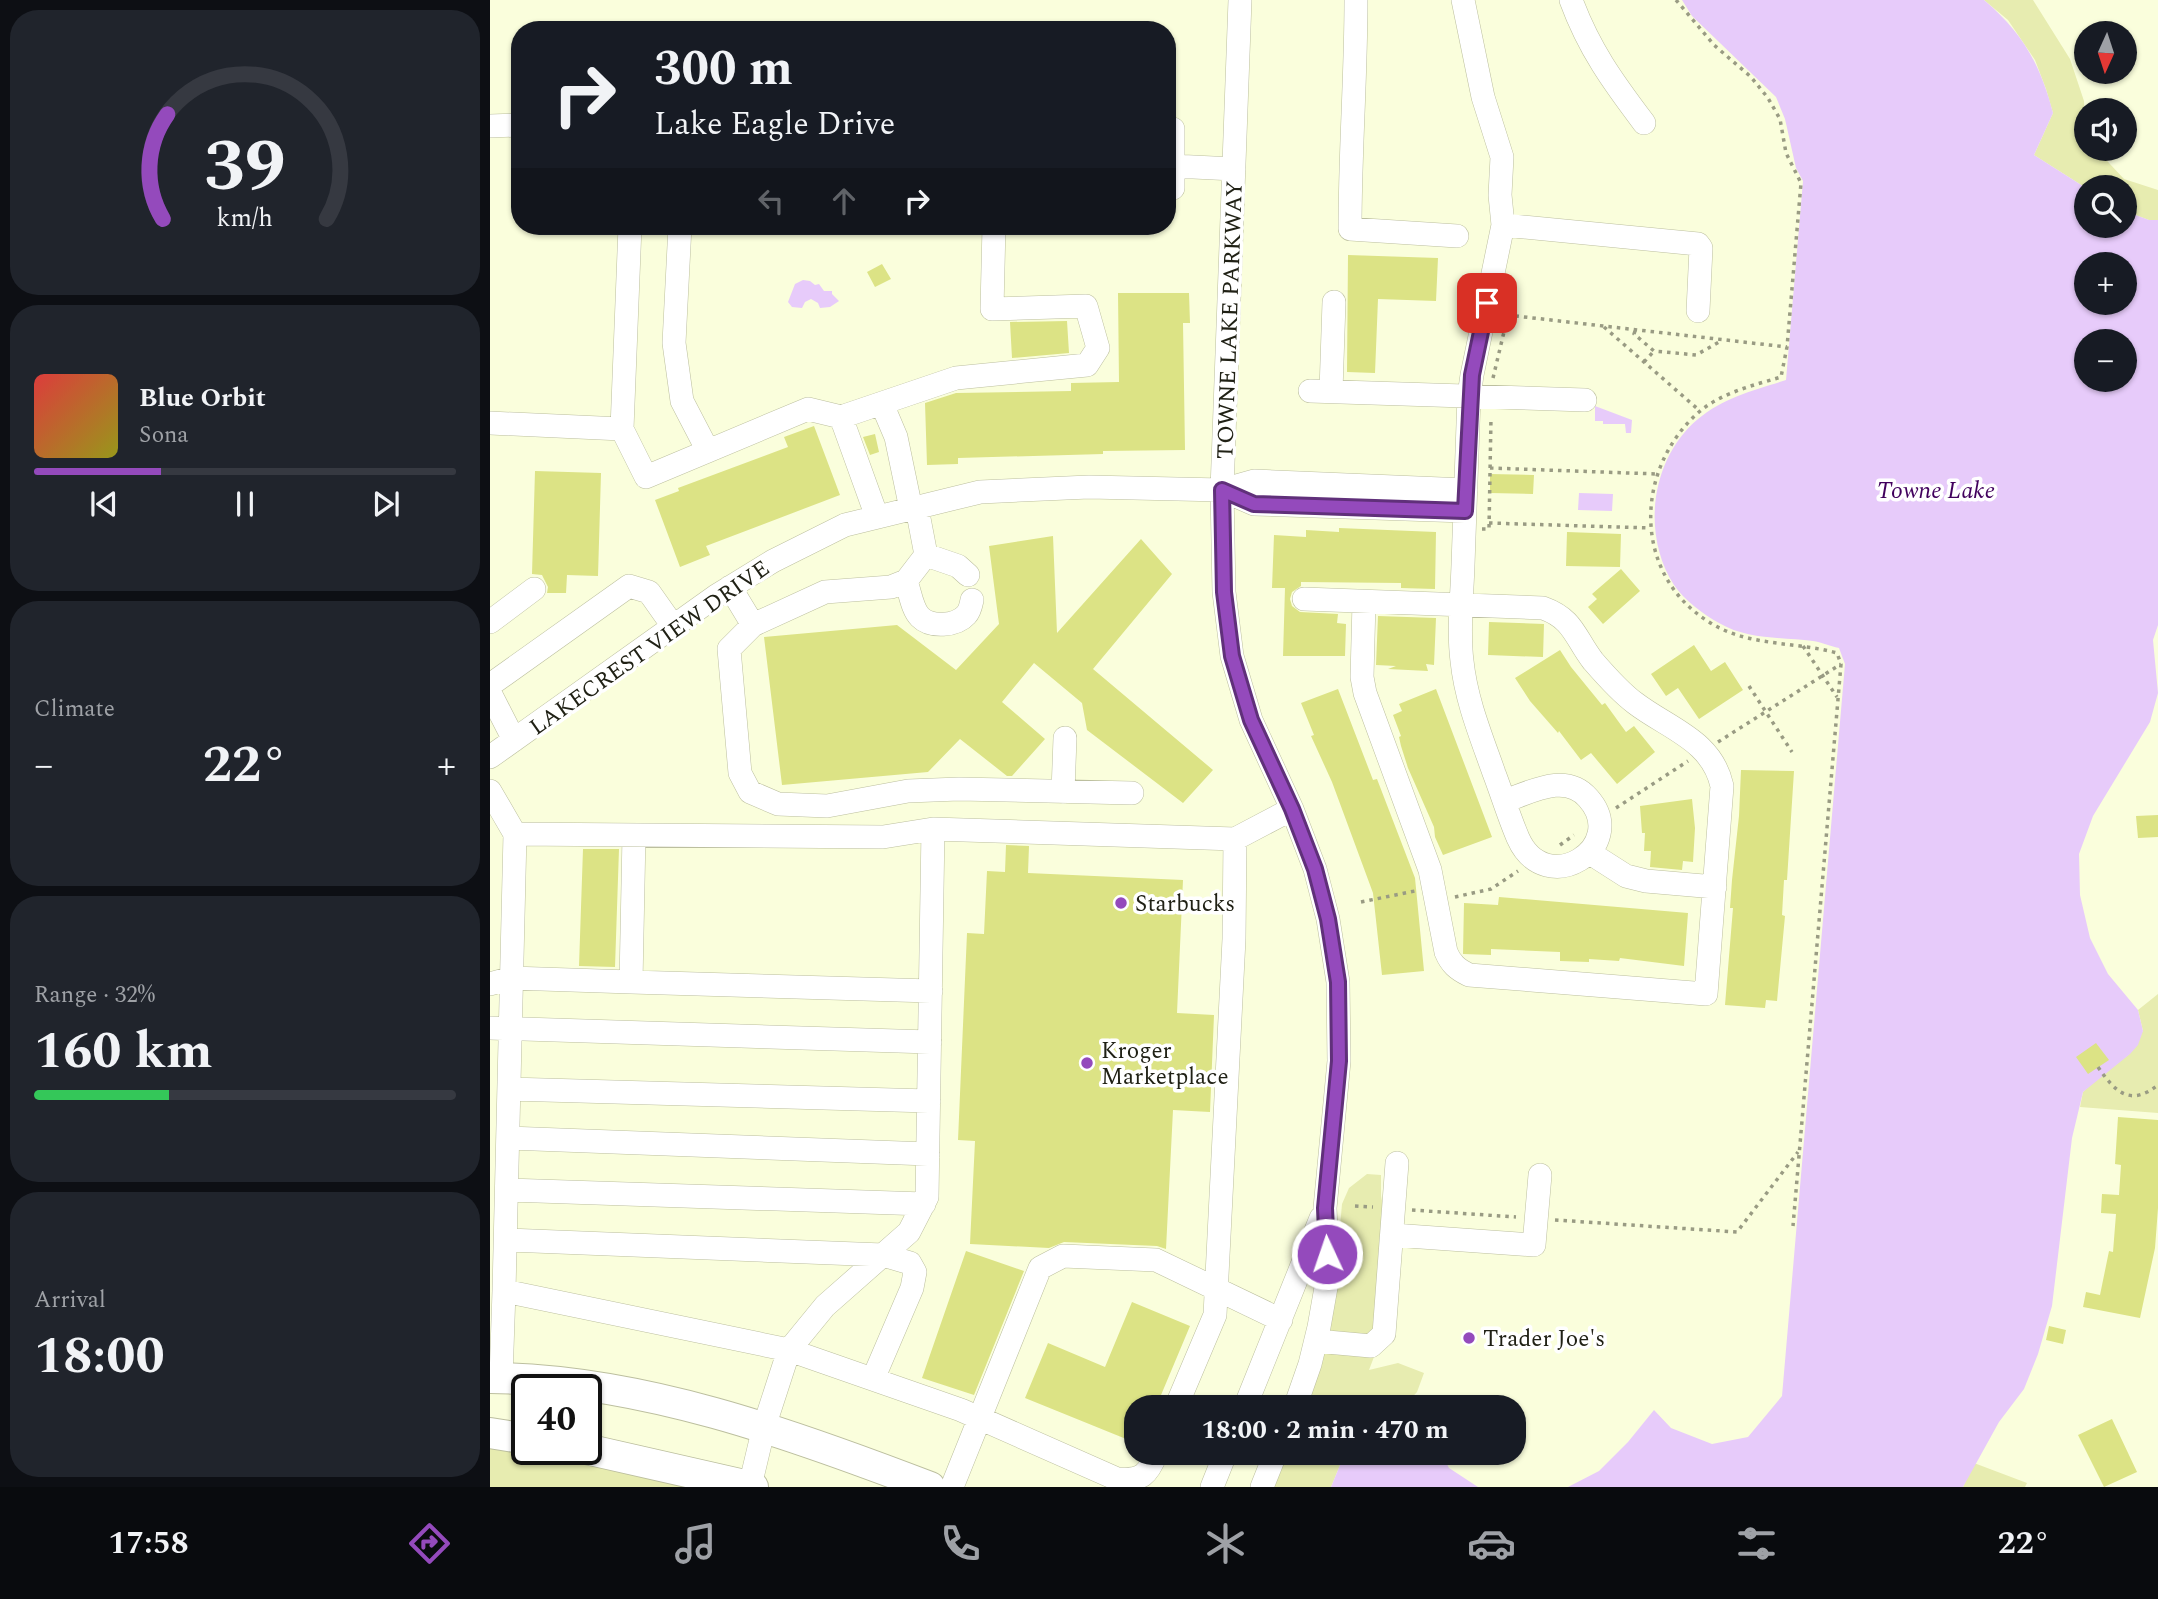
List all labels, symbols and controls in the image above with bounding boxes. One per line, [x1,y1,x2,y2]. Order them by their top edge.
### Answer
north arrow [2074,21,2137,84]
map controls [2074,21,2137,392]
text: 300 m [654,32,793,107]
icon: right [539,49,630,140]
button: sound [2074,98,2137,161]
text: Lake Eagle Drive [654,100,895,149]
text: 39 [204,112,286,223]
button: search [2074,175,2137,238]
street label: TOWNE LAKE PARKWAY [1208,180,1253,460]
icon: left [752,182,790,220]
icon: ahead [825,182,863,220]
icon: right [898,182,936,220]
text: km/h [217,200,273,238]
button: + [2074,252,2137,315]
pin [1457,273,1517,333]
icon: arrive [1468,284,1506,322]
button: − [2074,329,2137,392]
text: Blue Orbit [139,378,266,418]
text: Sona [139,418,189,453]
water label: Towne Lake [1877,473,1995,509]
icon: previous [85,485,123,523]
icon: pause [226,485,264,523]
icon: next [367,485,405,523]
street label: LAKECREST VIEW DRIVE [522,552,777,745]
text: Climate [34,692,115,727]
text: 22° [203,726,287,805]
text: − [34,737,53,795]
text: + [437,737,456,795]
place label: Starbucks [1135,887,1235,922]
marker: Starbucks [1113,895,1129,911]
text: Range · 32% [34,978,155,1013]
text: 160 km [34,1012,213,1091]
place label: Kroger Marketplace [1101,1034,1229,1095]
marker: Kroger Marketplace [1079,1055,1095,1071]
position arrow [1290,1217,1364,1291]
text: Arrival [34,1283,106,1318]
text: 18:00 [34,1317,165,1396]
place label: Trader Joe's [1483,1322,1605,1357]
marker: Trader Joe's [1461,1330,1477,1346]
speed limit sign: 40 [511,1374,602,1465]
text: 18:00 · 2 min · 470 m [1201,1410,1449,1450]
text: 17:58 [108,1519,189,1568]
icon: directions [405,1519,454,1568]
icon: music [671,1519,720,1568]
icon: phone [936,1519,985,1568]
icon: climate [1201,1519,1250,1568]
icon: car [1467,1519,1516,1568]
icon: filters [1732,1519,1781,1568]
text: 22° [1998,1519,2050,1568]

